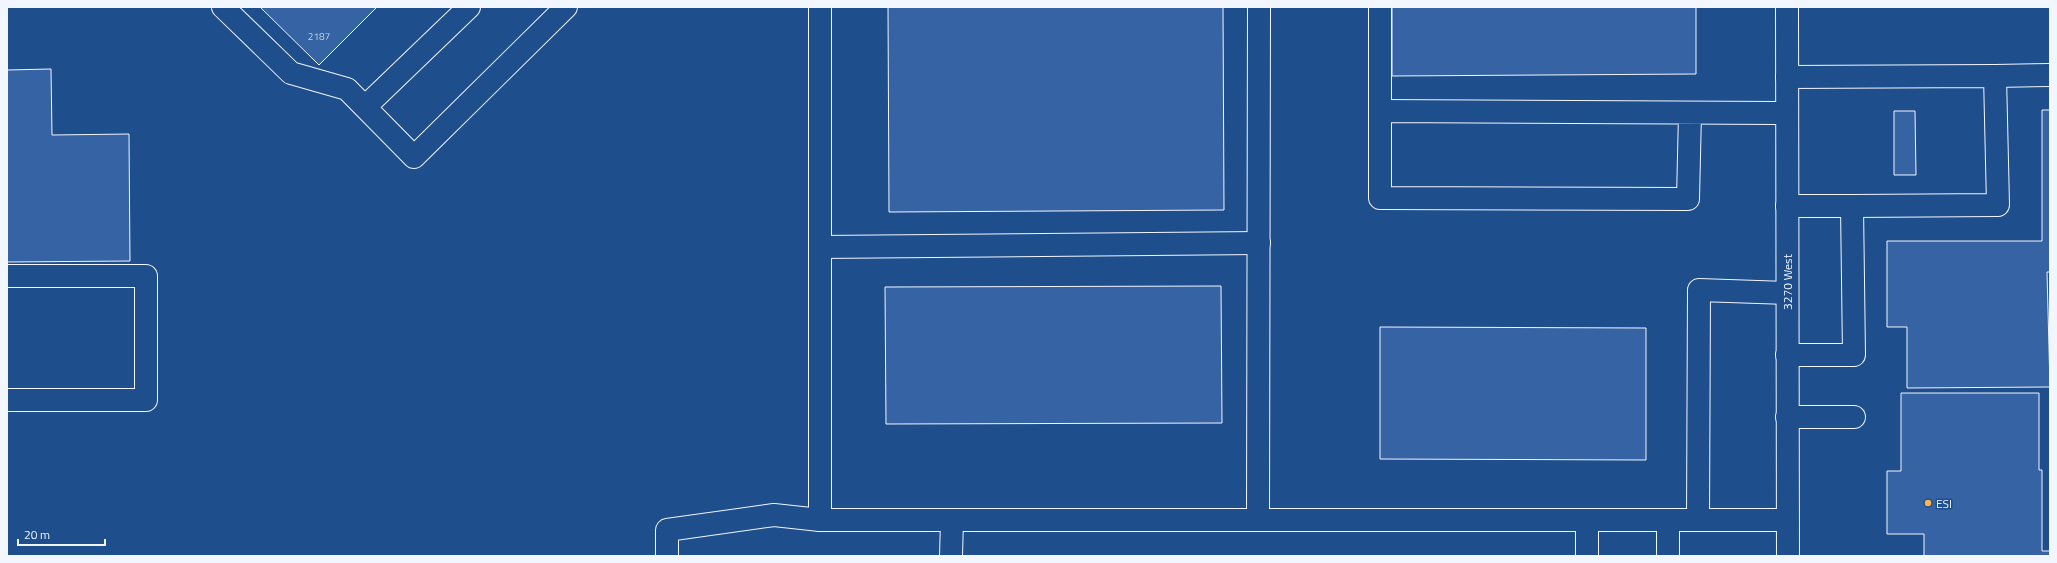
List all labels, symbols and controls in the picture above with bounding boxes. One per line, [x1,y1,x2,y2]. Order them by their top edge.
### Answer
house number: 2187 [308,29,330,44]
street label: 3270 West [1778,253,1797,310]
place label: ESI [1936,494,1952,513]
marker: ESI [1923,498,1933,508]
scale bar [18,521,105,547]
text: 20 m [24,525,50,544]

